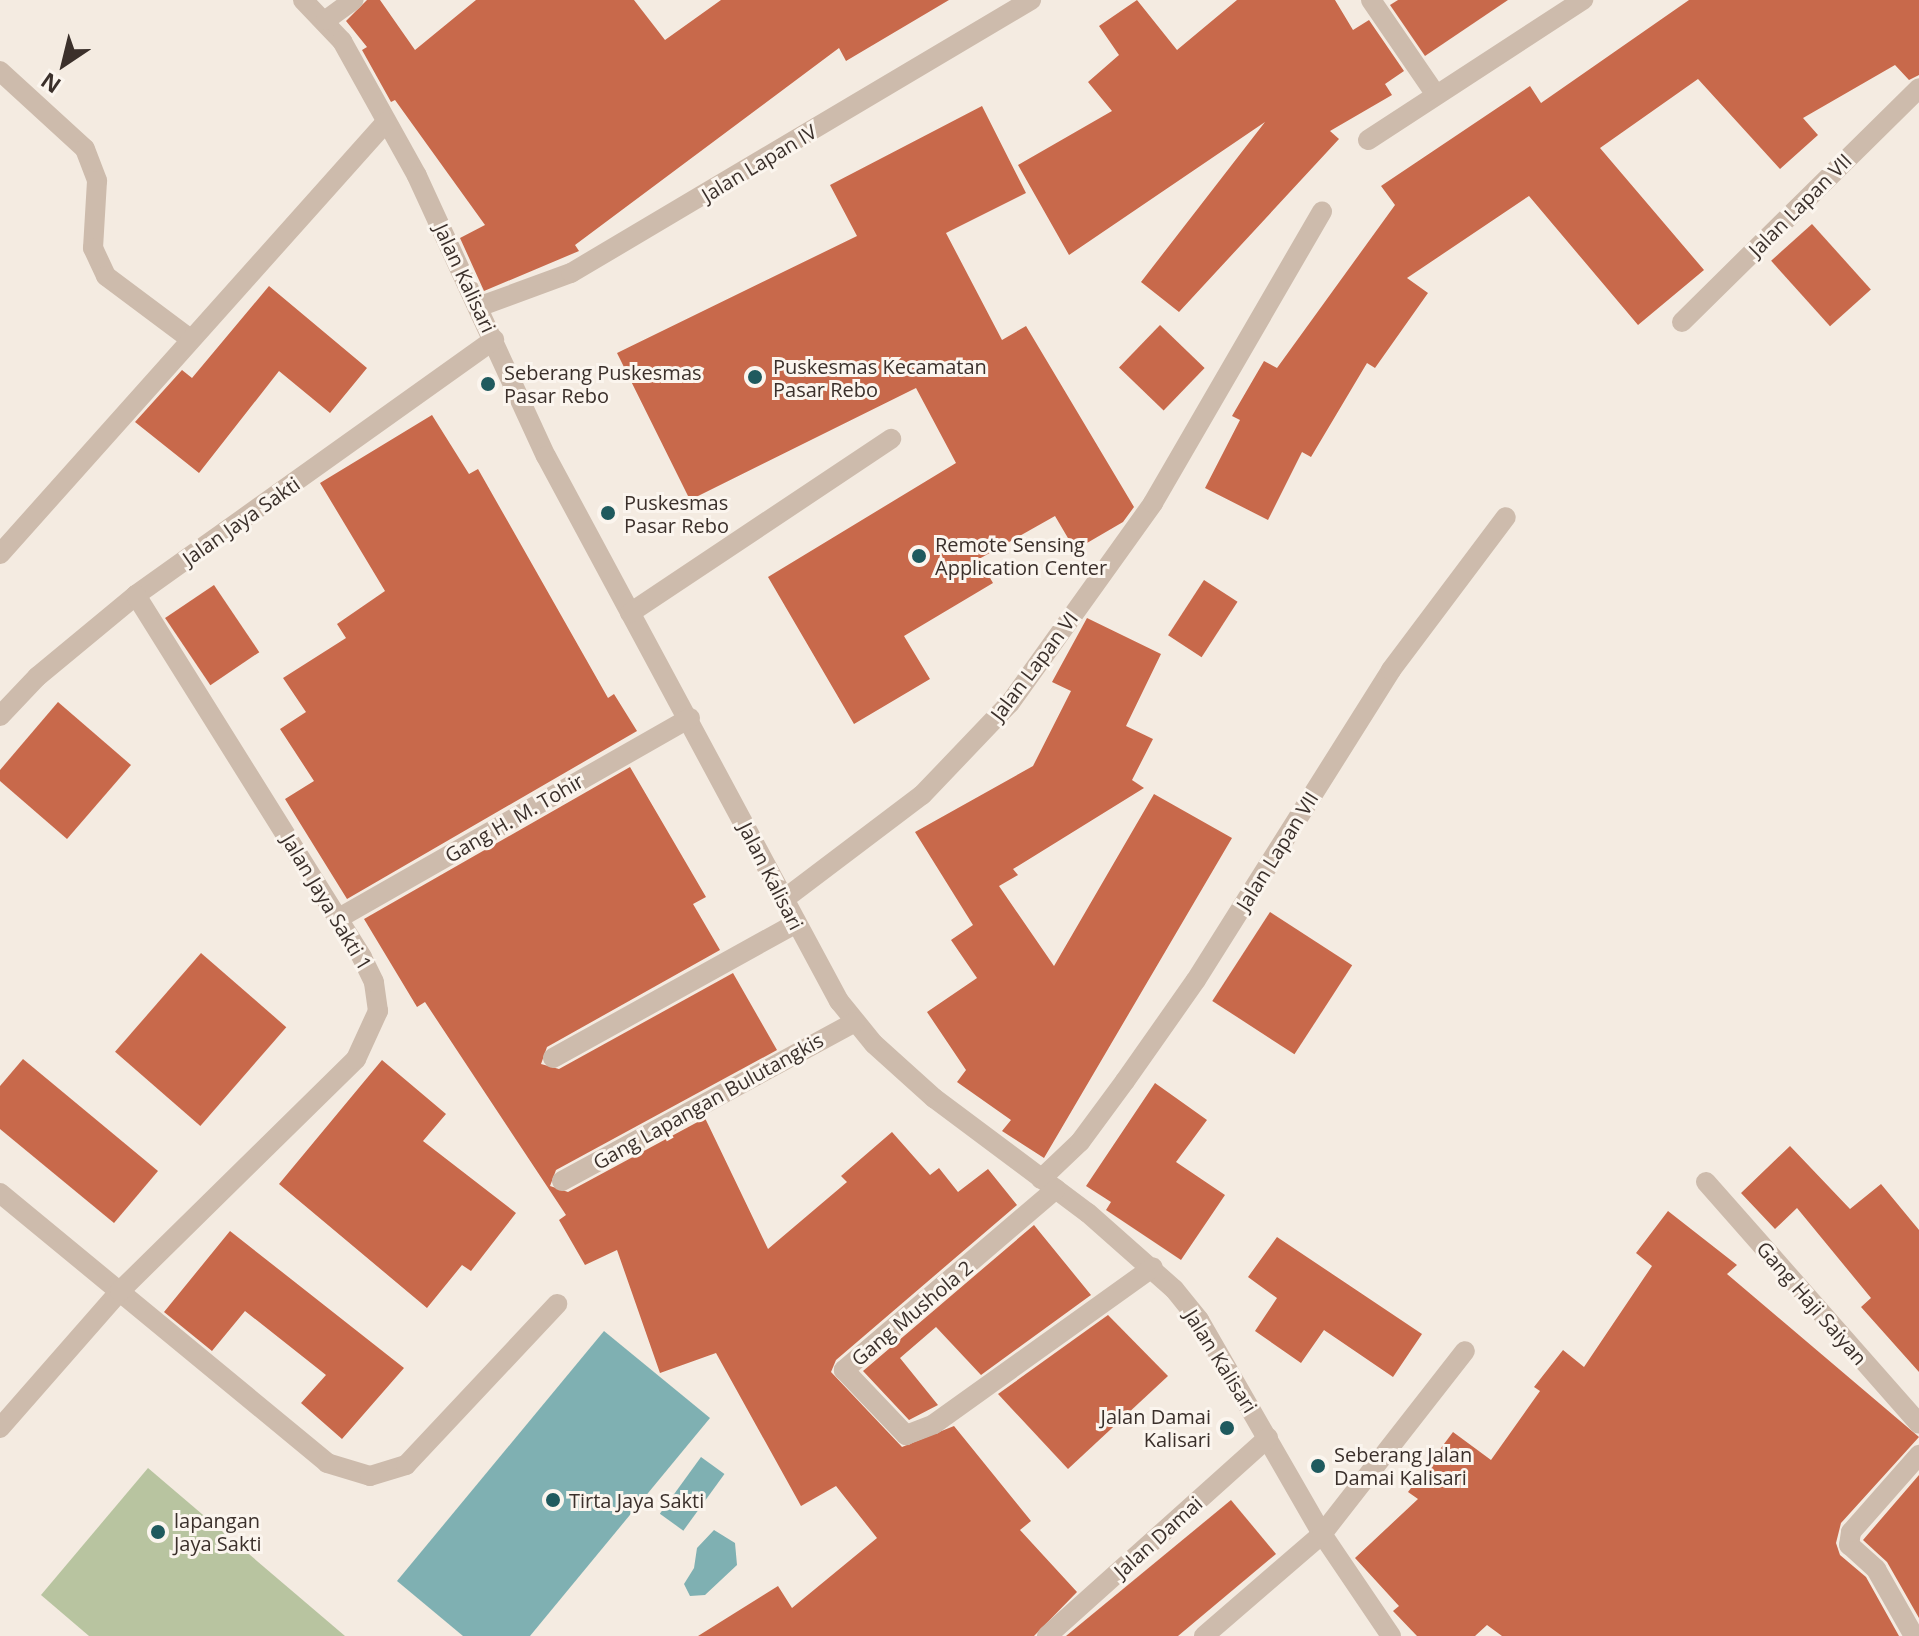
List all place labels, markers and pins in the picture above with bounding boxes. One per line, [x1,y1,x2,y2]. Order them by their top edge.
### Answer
place label: Puskesmas Kecamatan Pasar Rebo [773,354,987,401]
place label: Seberang Puskesmas Pasar Rebo [504,360,702,407]
marker: Puskesmas Kecamatan Pasar Rebo [744,366,766,388]
marker: Seberang Puskesmas Pasar Rebo [479,375,497,393]
place label: Puskesmas Pasar Rebo [624,490,729,537]
marker: Puskesmas Pasar Rebo [599,504,617,522]
place label: Remote Sensing Application Center [935,532,1107,579]
marker: Remote Sensing Application Center [910,547,928,565]
place label: Jalan Damai Kalisari [1101,1404,1211,1451]
marker: Jalan Damai Kalisari [1218,1419,1236,1437]
place label: Seberang Jalan Damai Kalisari [1334,1442,1472,1489]
marker: Seberang Jalan Damai Kalisari [1309,1457,1327,1475]
place label: Tirta Jaya Sakti [569,1488,704,1512]
marker: Tirta Jaya Sakti [544,1491,562,1509]
place label: lapangan Jaya Sakti [174,1508,262,1555]
marker: lapangan Jaya Sakti [149,1523,167,1541]

